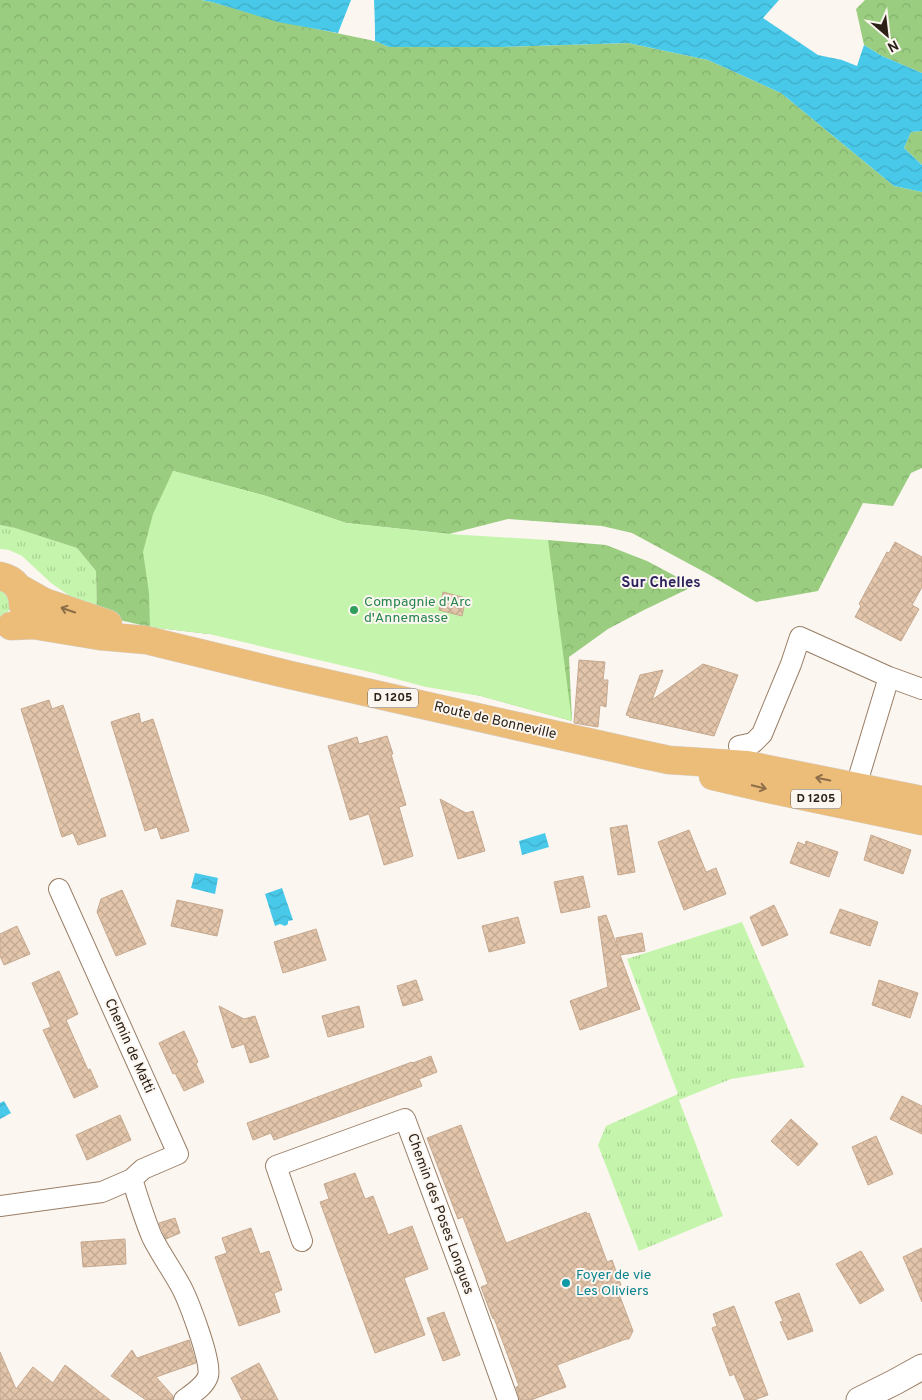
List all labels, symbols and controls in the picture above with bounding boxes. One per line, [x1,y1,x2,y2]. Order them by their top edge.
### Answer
north arrow [862,10,912,60]
text: N [884,35,901,55]
district label: Sur Chelles [621,574,701,593]
place label: Compagnie d'Arc d'Annemasse [364,594,471,627]
marker: Compagnie d'Arc d'Annemasse [348,604,360,616]
one-way arrow [61,605,77,614]
road number: D 1205 [368,688,418,708]
street label: Route de Bonneville [432,699,558,743]
one-way arrow [815,774,831,783]
one-way arrow [750,783,766,792]
road number: D 1205 [791,790,841,809]
street label: Chemin de Matti [101,996,157,1096]
street label: Chemin des Poses Longues [403,1131,477,1297]
place label: Foyer de vie Les Oliviers [576,1267,651,1300]
marker: Foyer de vie Les Oliviers [560,1277,572,1289]

